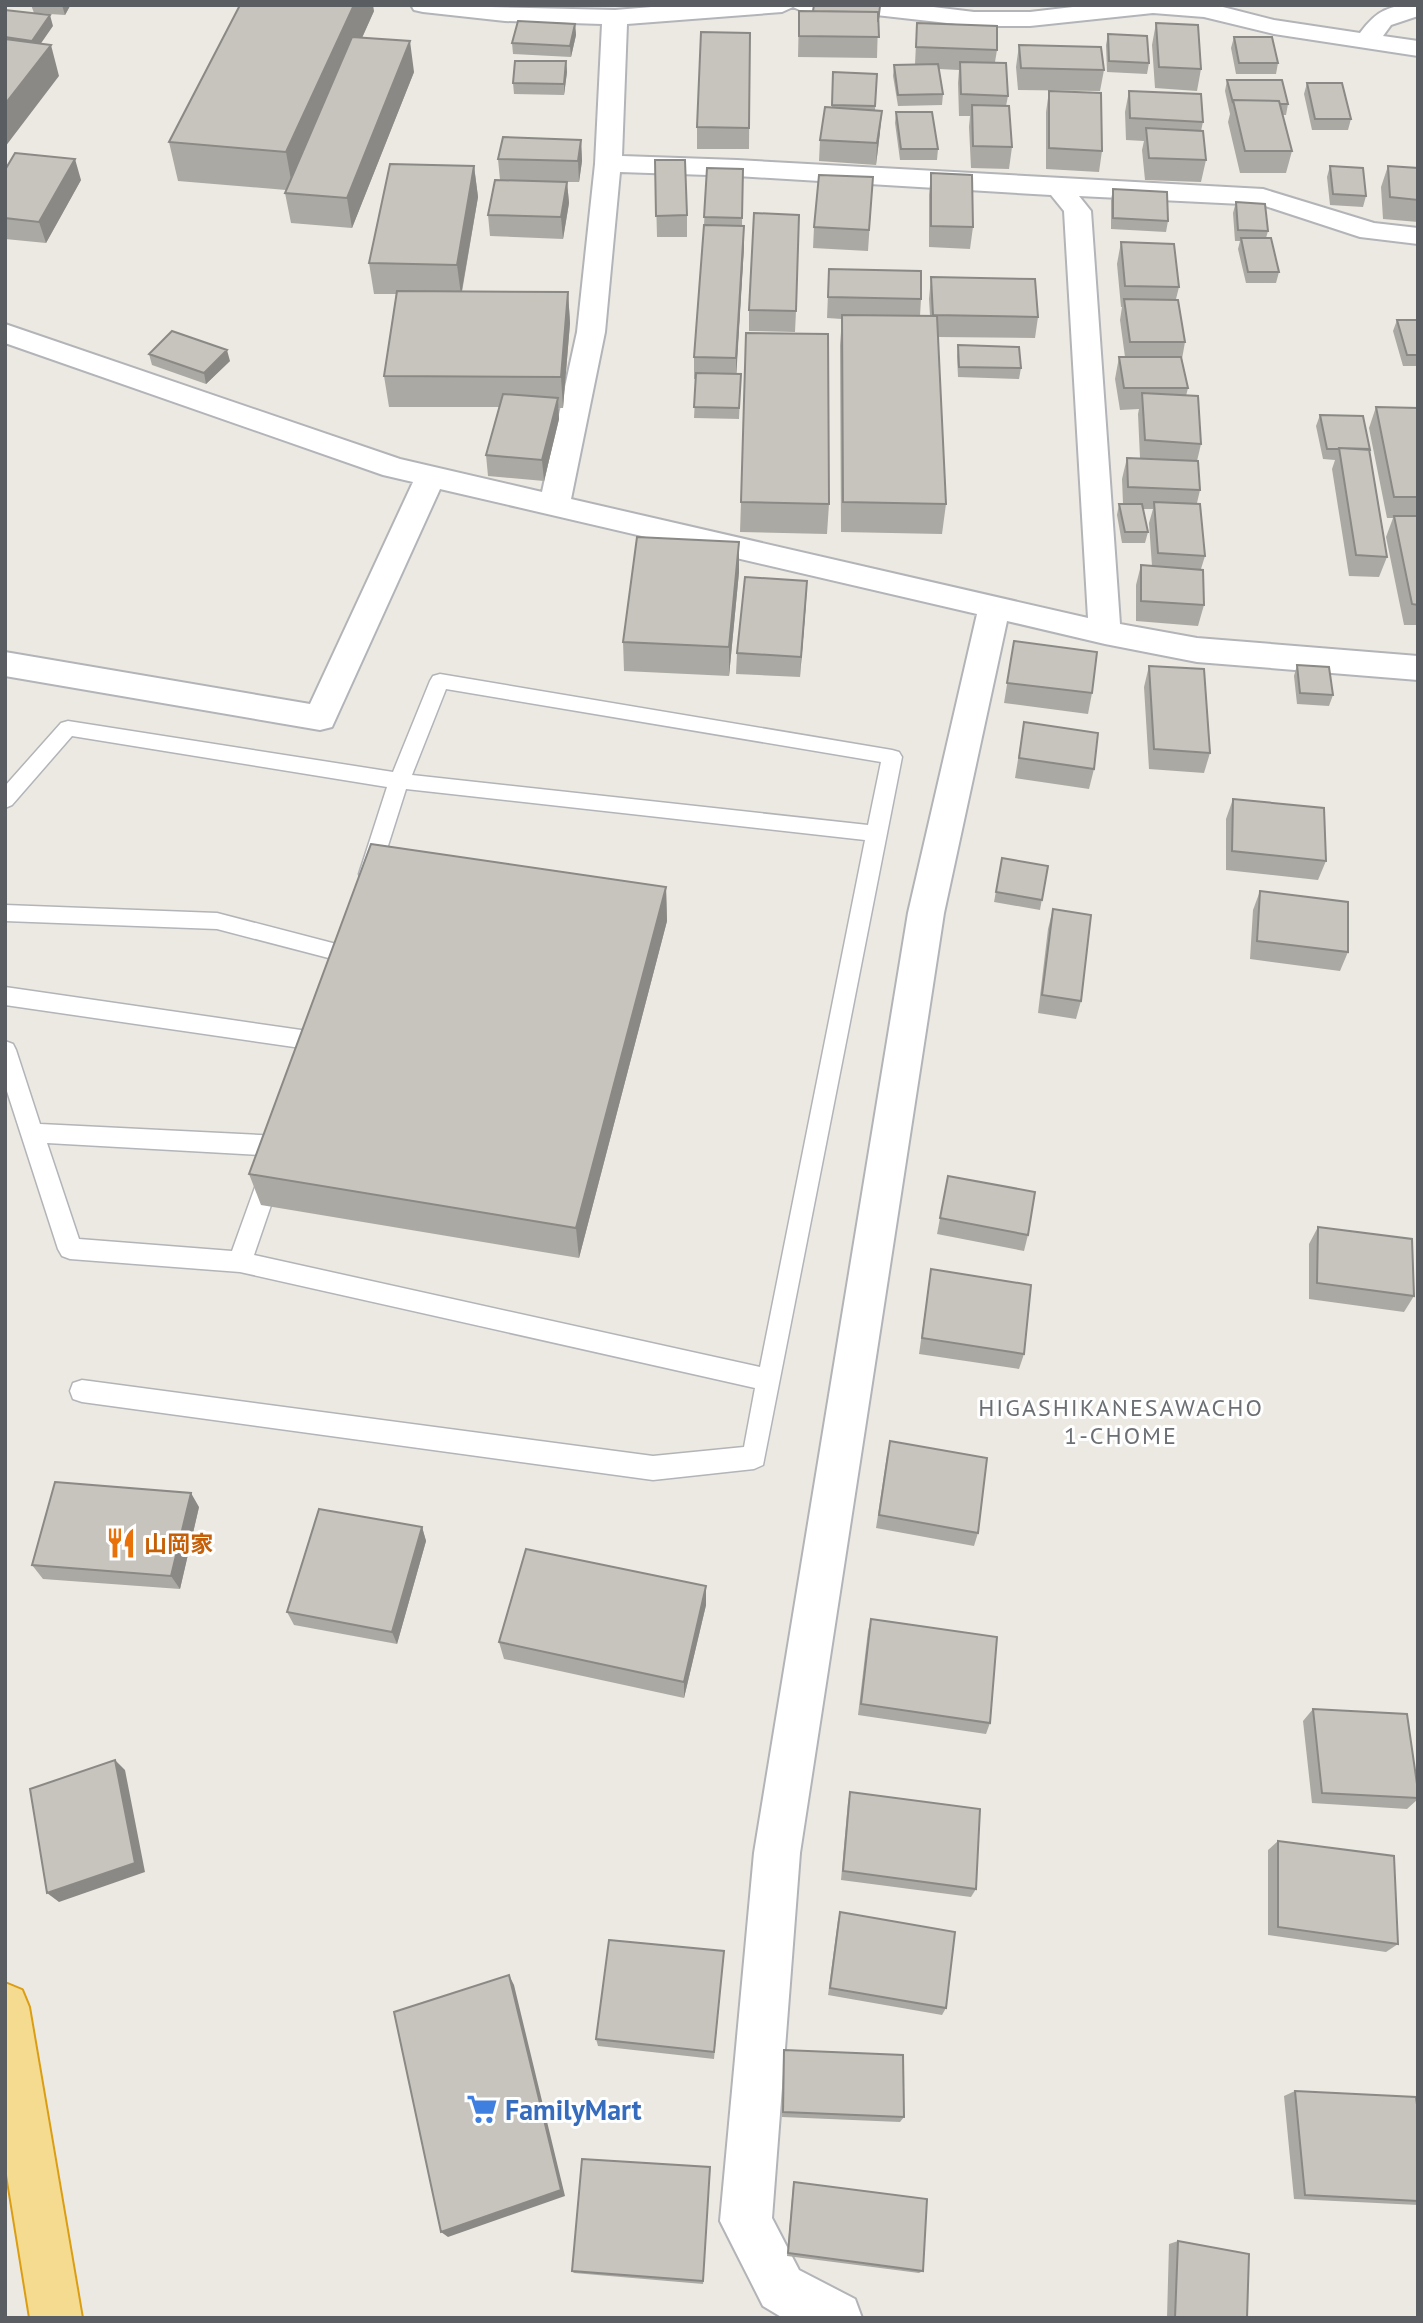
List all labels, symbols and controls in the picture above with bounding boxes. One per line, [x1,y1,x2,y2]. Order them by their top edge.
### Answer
district label: HIGASHIKANESAWACHO 1-CHOME [978,1392,1264,1451]
restaurant icon: 山岡家 [104,1526,138,1560]
place label: 山岡家 [144,1529,213,1558]
place label: FamilyMart [505,2091,642,2128]
supermarket icon: FamilyMart [465,2092,499,2126]

